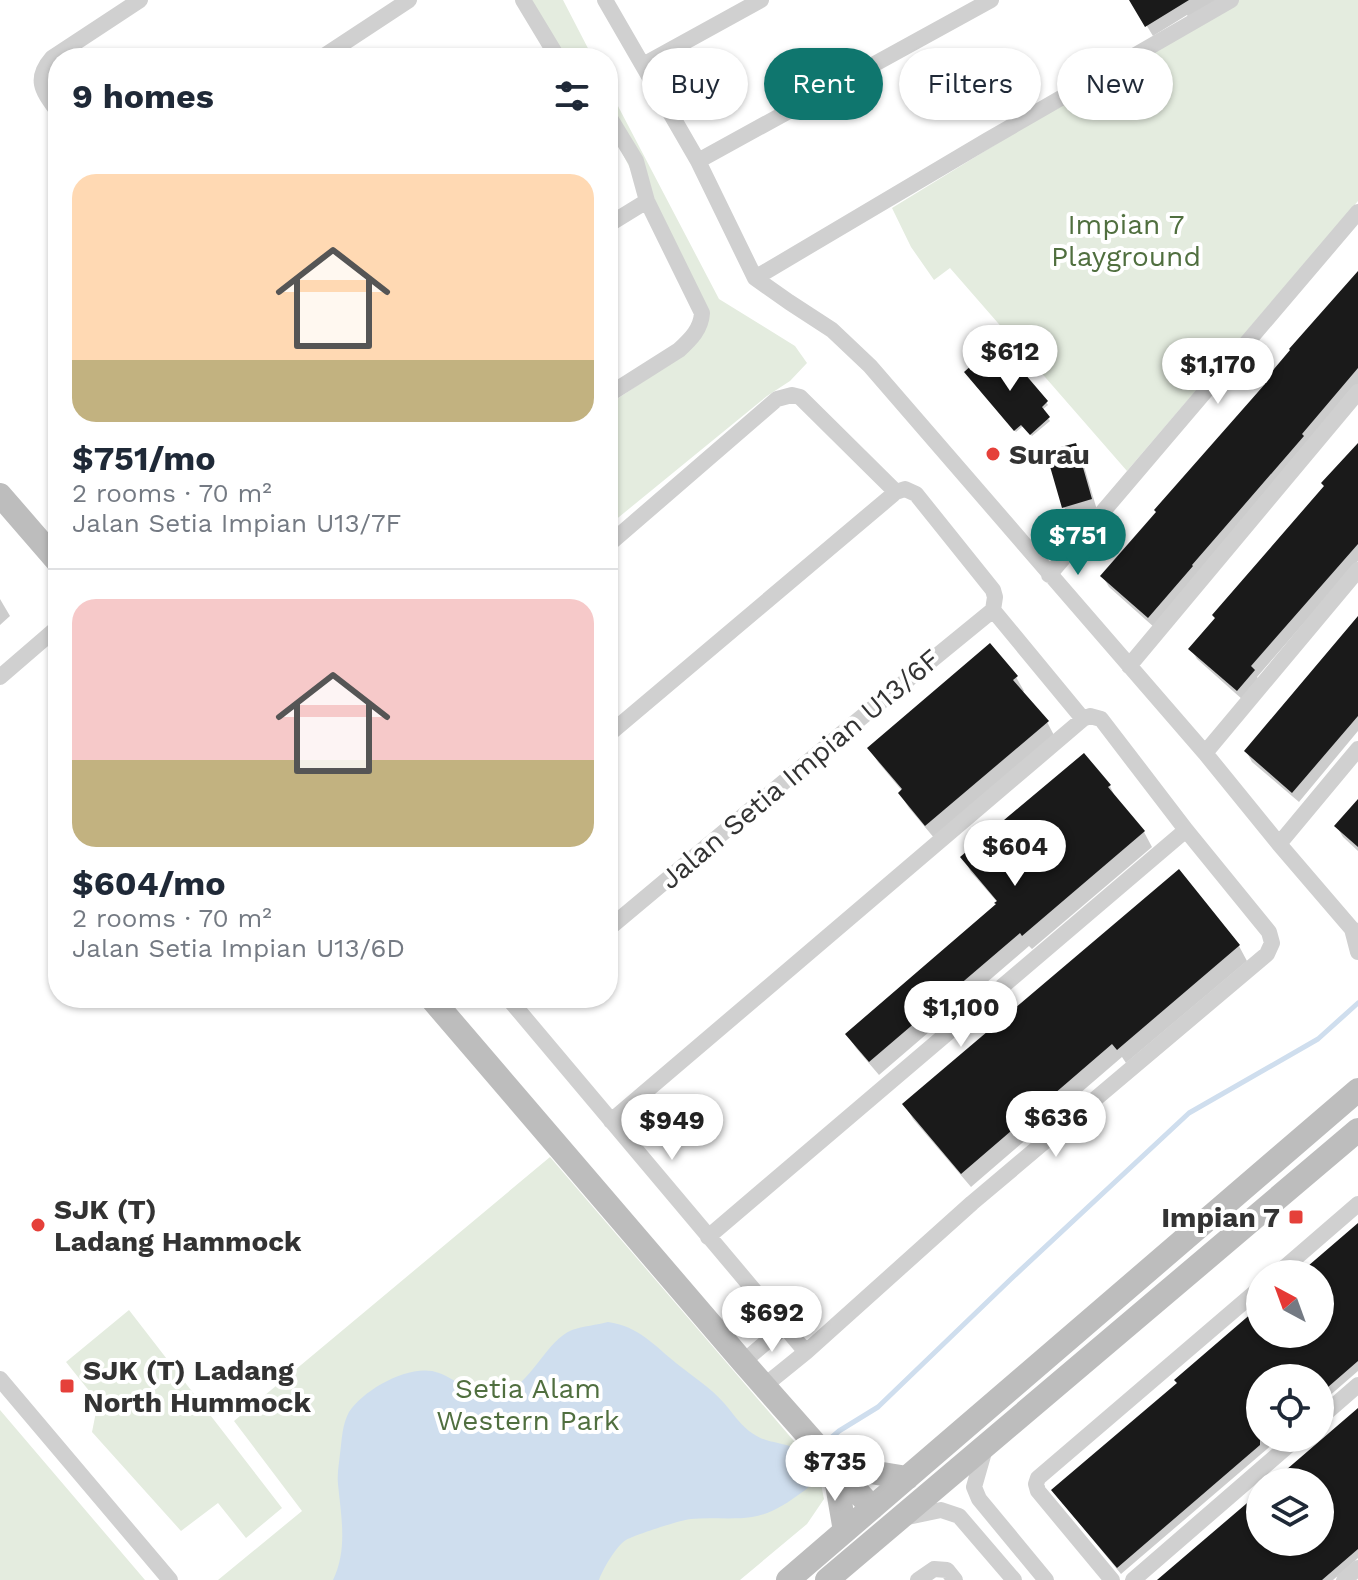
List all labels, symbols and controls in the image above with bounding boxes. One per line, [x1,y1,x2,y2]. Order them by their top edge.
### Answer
chip: Buy [642,48,748,120]
chip: Rent [764,48,883,120]
chip: Filters [899,48,1041,120]
chip: New [1057,48,1173,120]
icon: filters [550,74,594,118]
text: 9 homes [72,76,214,116]
park label: Impian 7 Playground [1051,208,1201,273]
icon: home [261,226,405,370]
pin: $612 [963,325,1057,393]
text: $612 [981,336,1039,366]
pin: $1,170 [1153,338,1283,406]
text: $1,170 [1180,349,1256,379]
text: $751/mo [72,438,216,478]
place label: Surau [1009,438,1090,471]
marker: Surau [984,445,1002,463]
text: 2 rooms · 70 m² [72,478,272,508]
text: Jalan Setia Impian U13/7F [72,508,401,538]
pin: $751 [1031,509,1125,577]
text: $751 [1049,520,1107,550]
street label: Jalan Setia Impian U13/6F [653,642,947,896]
icon: home [261,651,405,795]
pin: $604 [968,820,1062,888]
text: $604 [982,831,1048,861]
text: $604/mo [72,863,226,903]
text: 2 rooms · 70 m² [72,903,272,933]
text: Jalan Setia Impian U13/6D [72,933,405,963]
pin: $1,100 [896,981,1026,1049]
text: $1,100 [922,992,1000,1022]
pin: $636 [1009,1091,1103,1159]
pin: $949 [625,1094,719,1162]
text: $636 [1024,1102,1088,1132]
text: $949 [639,1105,705,1135]
place label: SJK (T) Ladang Hammock [54,1193,302,1258]
place label: Impian 7 [1161,1201,1280,1234]
marker: Impian 7 [1287,1208,1305,1226]
marker: SJK (T) Ladang Hammock [29,1216,47,1234]
north arrow [1246,1260,1334,1348]
map controls [1246,1260,1334,1556]
pin: $692 [725,1286,819,1354]
text: $692 [740,1297,804,1327]
place label: SJK (T) Ladang North Hummock [83,1354,311,1419]
button: locate [1246,1364,1334,1452]
park label: Setia Alam Western Park [436,1372,620,1437]
marker: SJK (T) Ladang North Hummock [58,1377,76,1395]
pin: $735 [788,1435,882,1503]
text: $735 [803,1446,867,1476]
button: layers [1246,1468,1334,1556]

